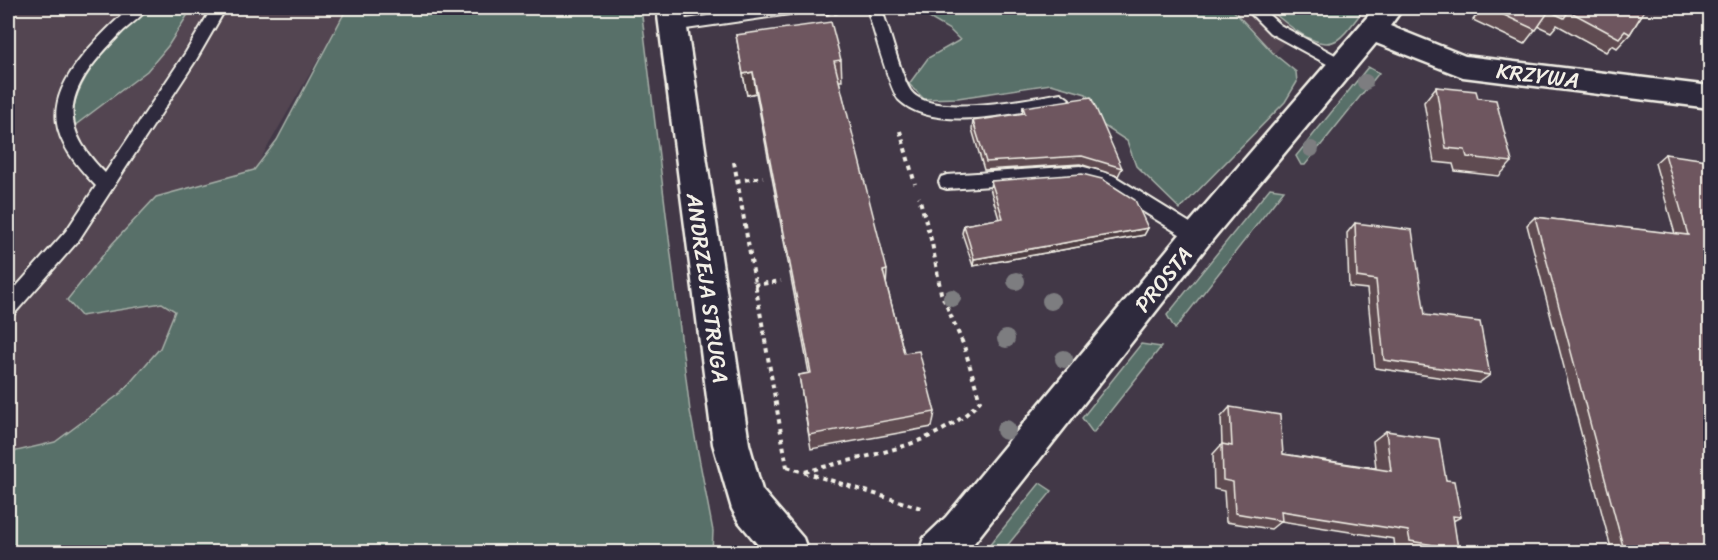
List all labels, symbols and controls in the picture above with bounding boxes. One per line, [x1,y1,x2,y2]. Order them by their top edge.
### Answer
street label: KRZYWA [1494,51,1582,100]
street label: ANDRZEJA STRUGA [675,190,740,386]
street label: PROSTA [1124,237,1203,321]

